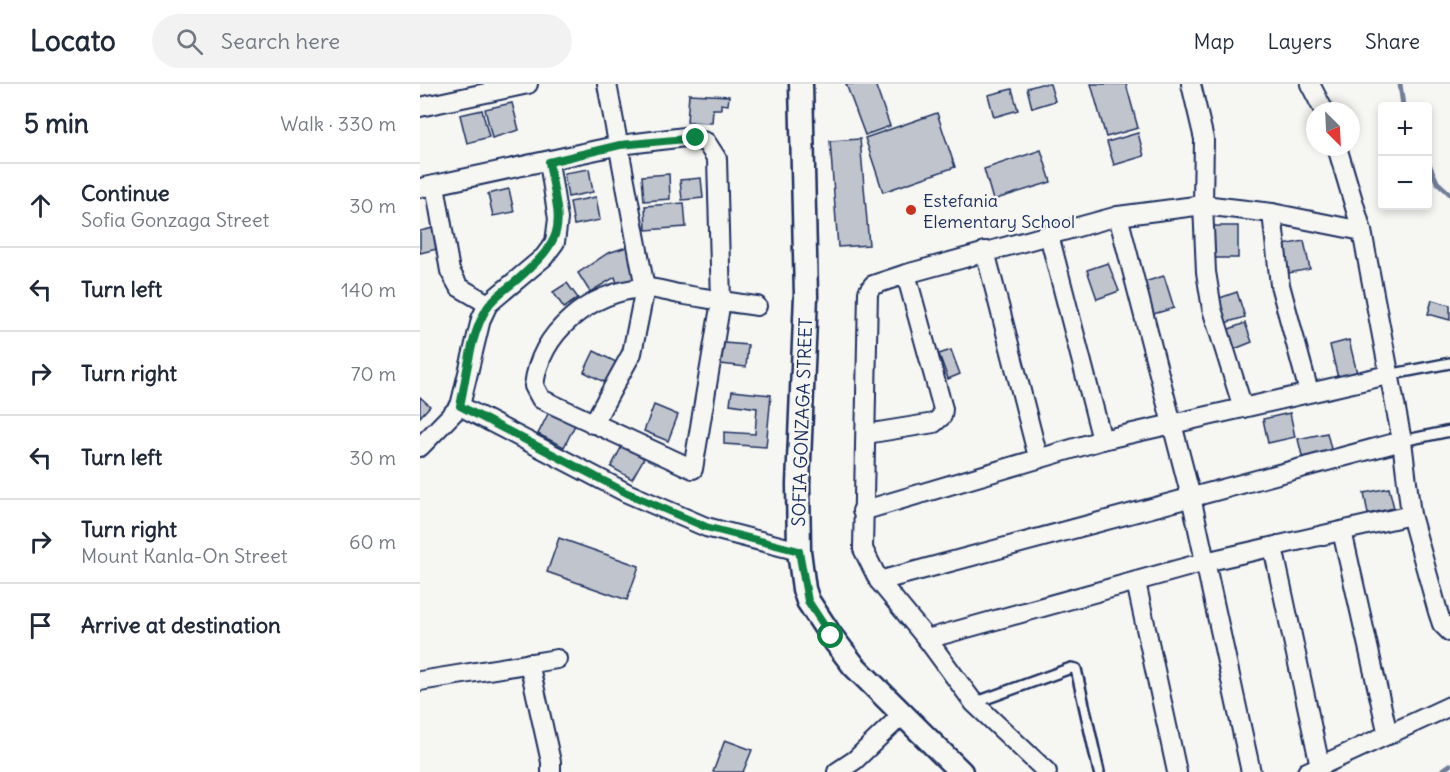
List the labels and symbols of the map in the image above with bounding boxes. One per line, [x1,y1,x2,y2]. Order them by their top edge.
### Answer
north arrow [1306,102,1360,156]
route end [682,124,708,150]
place label: Estefania Elementary School [923,189,1075,233]
marker: Estefania Elementary School [904,203,918,217]
street label: SOFIA GONZAGA STREET [787,317,817,527]
route start [817,622,843,648]

